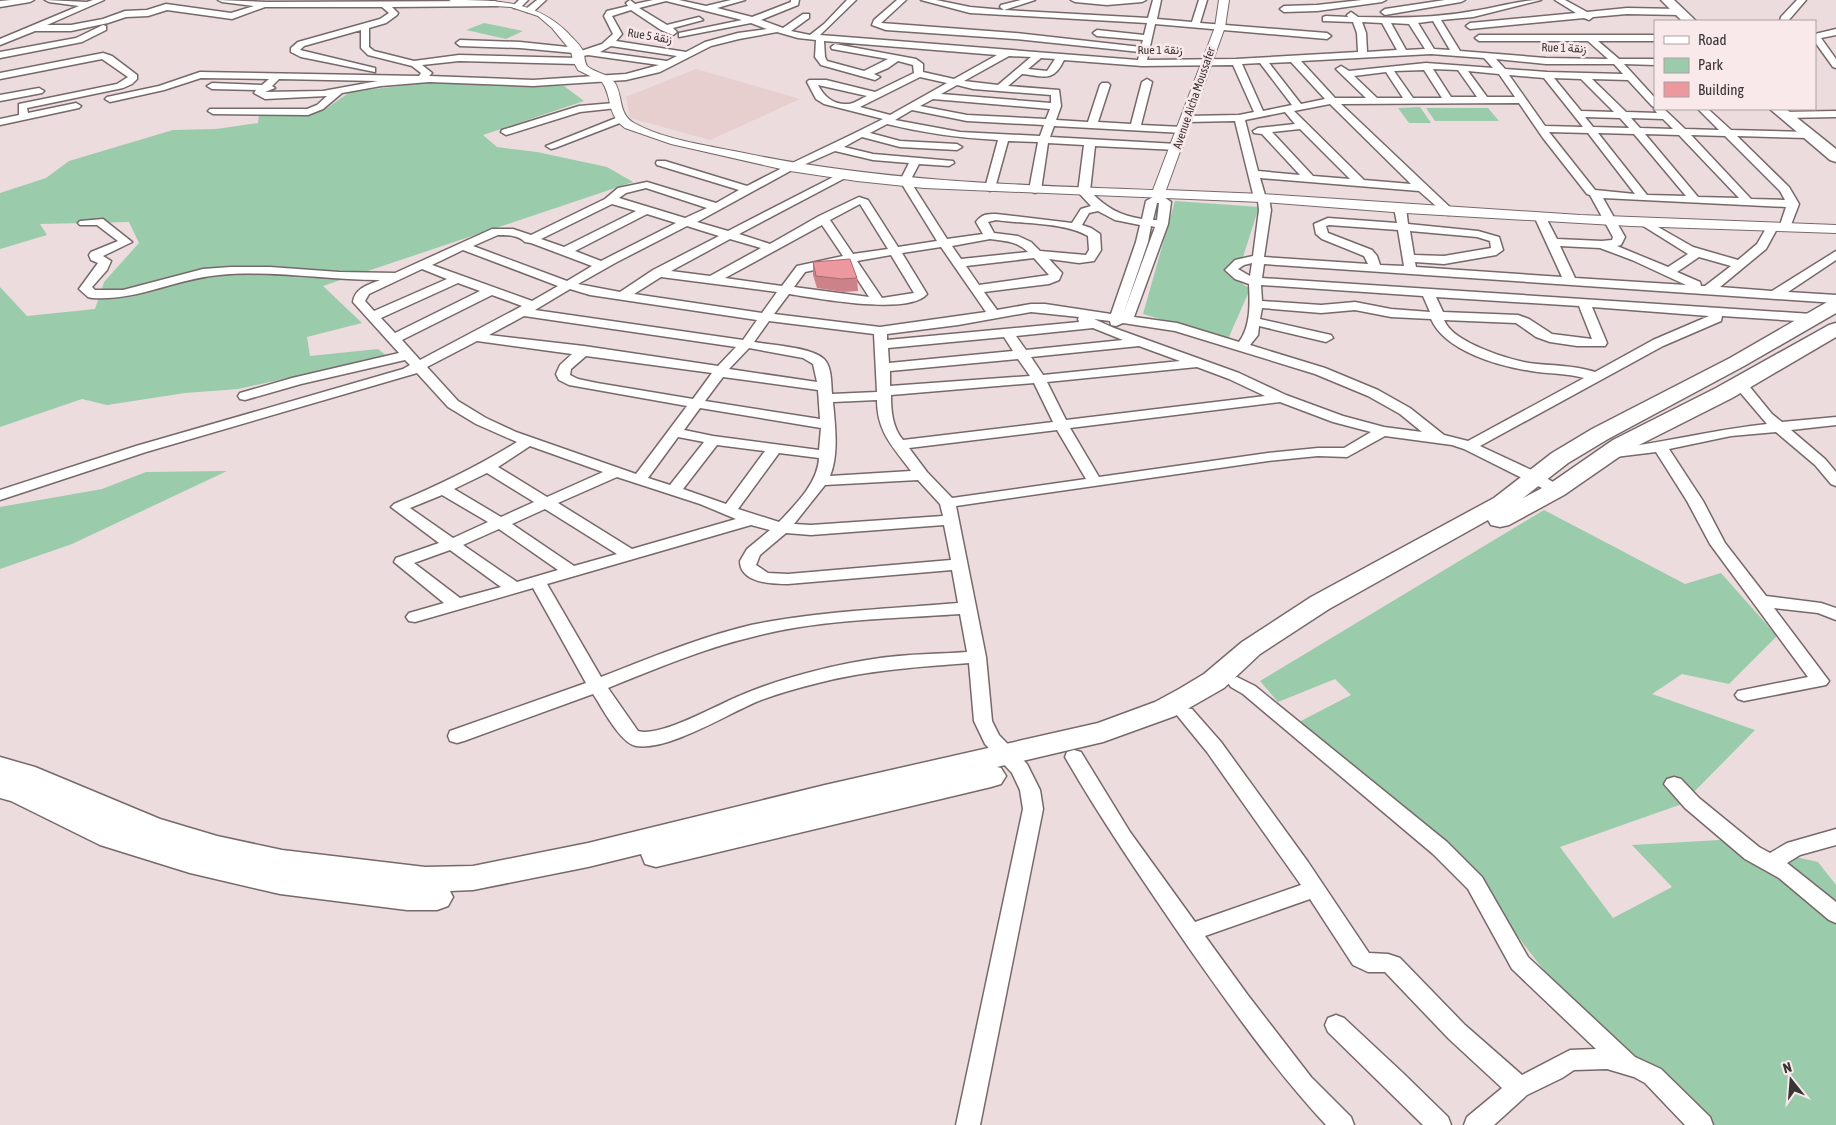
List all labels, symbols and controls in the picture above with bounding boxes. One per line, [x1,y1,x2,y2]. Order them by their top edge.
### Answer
legend [1654,20,1816,110]
street label: Rue 5 زنقة [626,26,673,47]
text: Road [1698,31,1727,48]
street label: Rue 1 زنقة [1541,40,1587,57]
street label: Rue 1 زنقة [1137,43,1183,58]
street label: Avenue Aicha Moussafer [1170,45,1218,151]
text: Park [1698,56,1723,73]
text: Building [1698,81,1744,98]
north arrow [1766,1055,1816,1105]
text: N [1781,1059,1793,1076]

